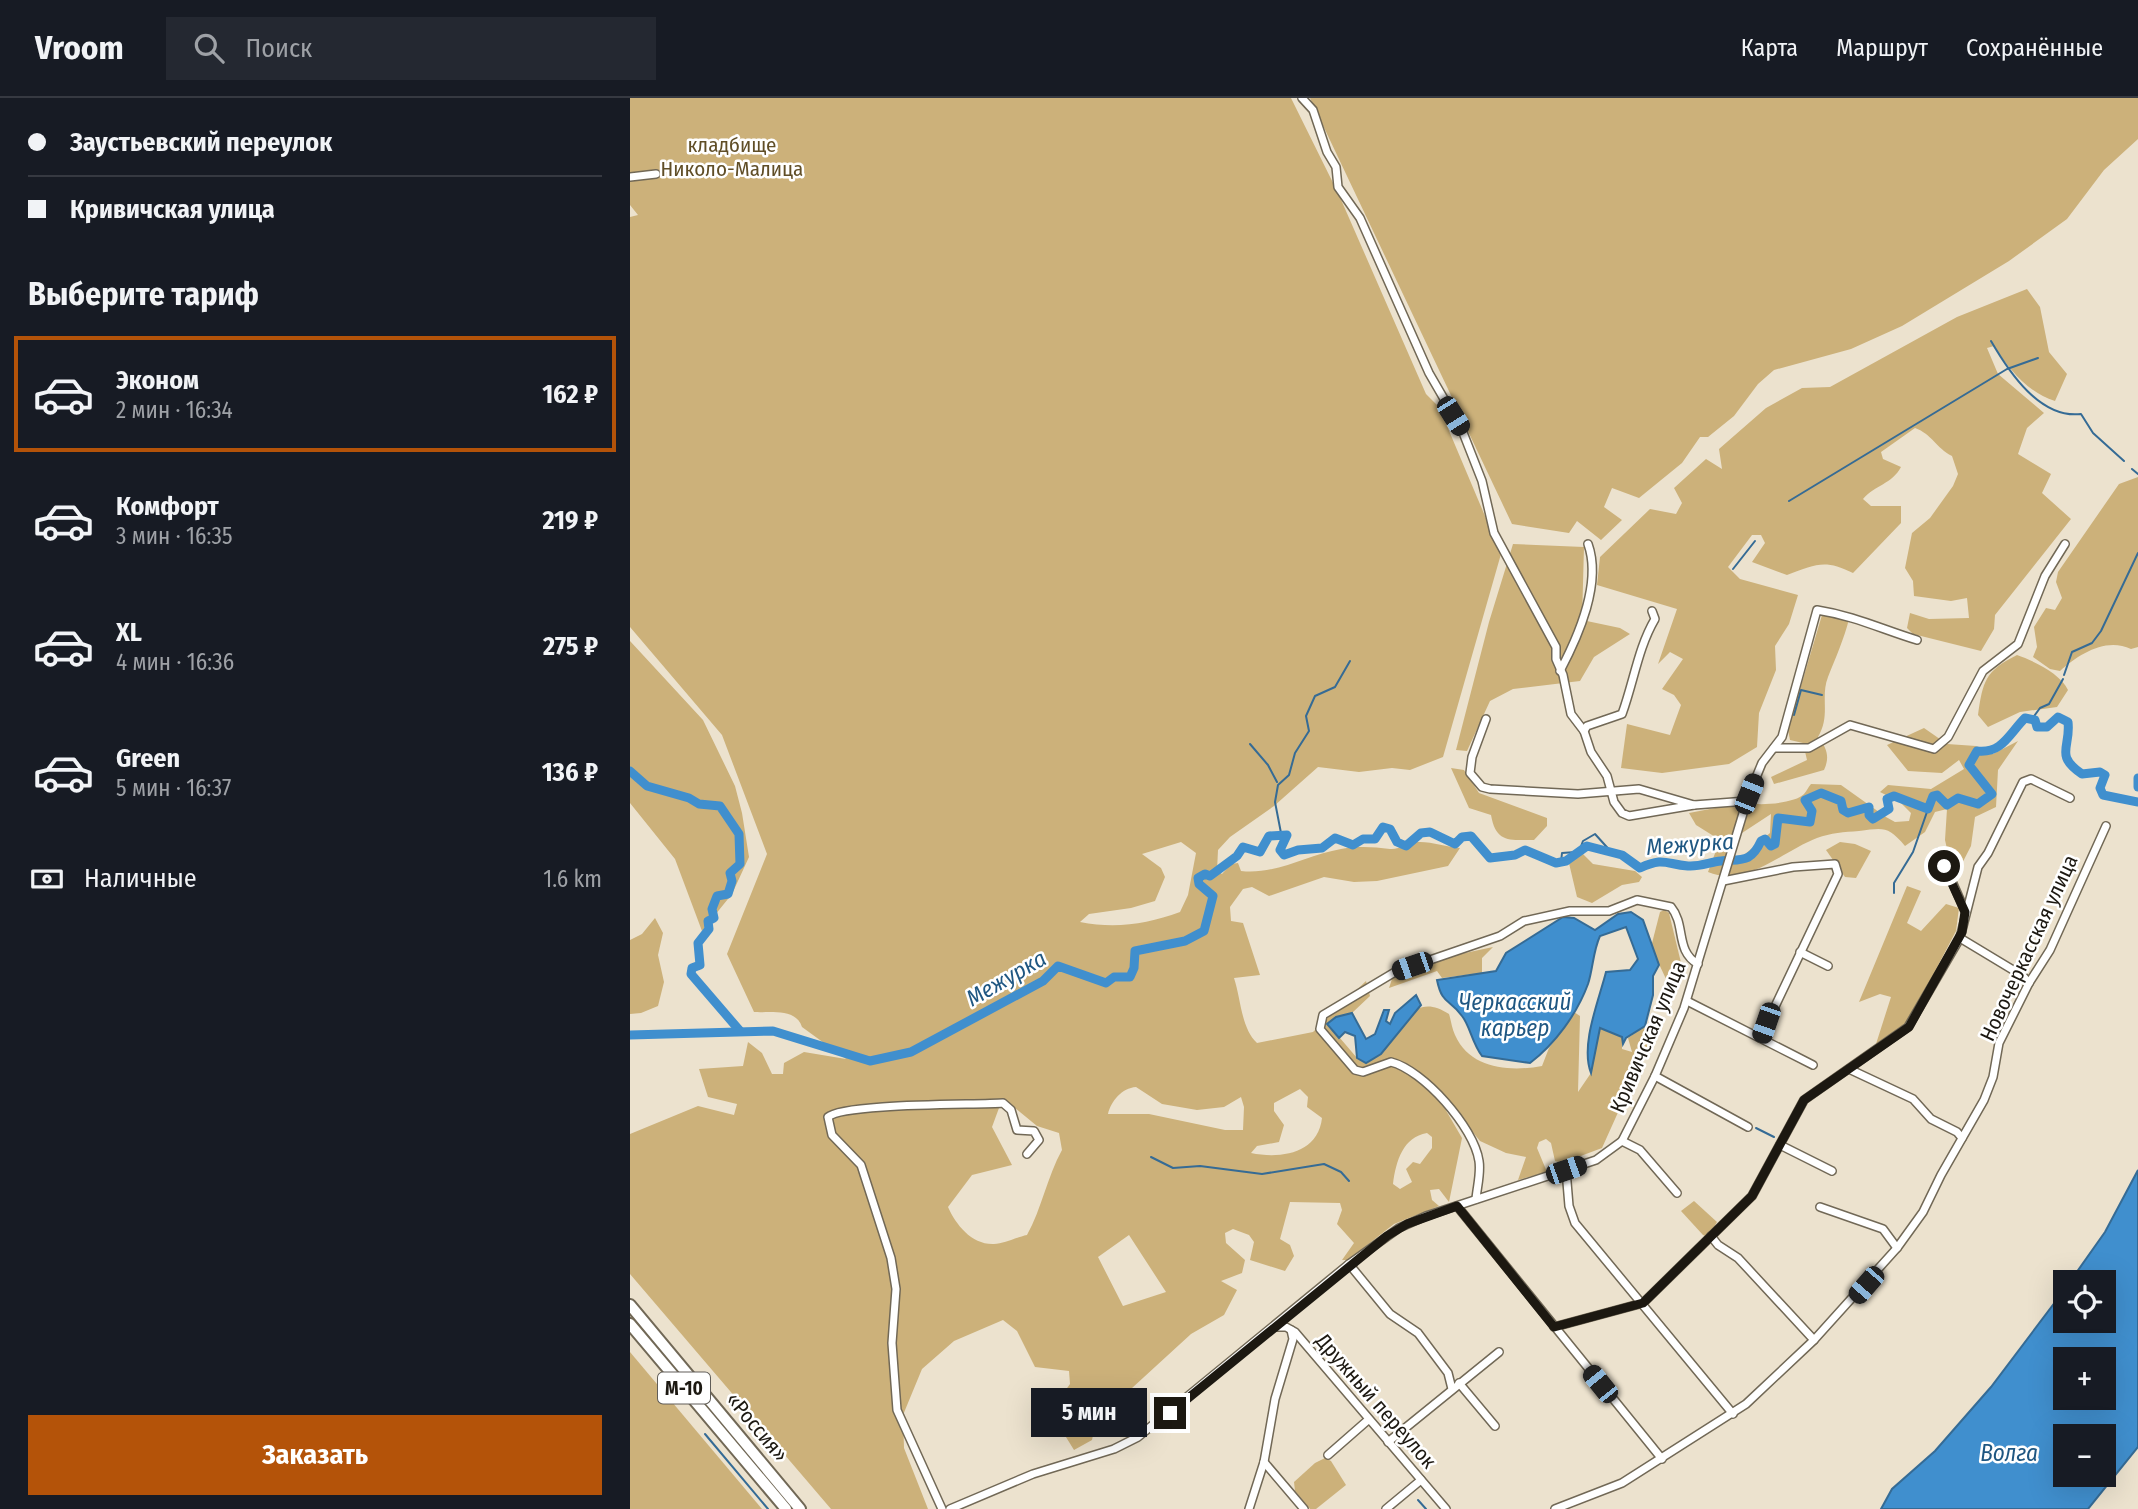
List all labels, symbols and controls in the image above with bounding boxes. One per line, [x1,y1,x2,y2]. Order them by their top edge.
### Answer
search box [166,17,656,80]
text: Vroom [35,28,124,68]
icon: search [190,29,228,67]
text: Поиск [246,33,312,64]
text: Карта [1741,34,1798,62]
text: Маршрут [1836,34,1928,62]
text: Сохранённые [1966,34,2103,62]
text: Заустьевский переулок [70,127,332,158]
park label: кладбище Николо-Малица [661,132,803,182]
text: Кривичская улица [70,194,275,225]
text: Выберите тариф [28,275,259,313]
icon: car [32,363,95,426]
text: Эконом [116,365,199,396]
text: 162 ₽ [542,379,598,410]
car [1433,393,1474,439]
text: 2 мин · 16:34 [116,396,233,424]
icon: car [32,489,95,552]
text: Комфорт [116,491,219,522]
text: 219 ₽ [542,505,598,536]
text: 3 мин · 16:35 [116,522,232,550]
icon: car [32,615,95,678]
text: XL [116,617,142,648]
text: 275 ₽ [543,631,598,662]
text: 4 мин · 16:36 [116,648,234,676]
icon: car [32,741,95,804]
text: Green [116,743,180,774]
text: 136 ₽ [542,757,598,788]
car [1732,771,1767,817]
text: 5 мин · 16:37 [116,774,231,802]
water label: Межурка [1645,827,1735,861]
route start [1928,850,1960,882]
street label: Новочеркасская улица [1974,851,2084,1045]
icon: cash [28,860,66,898]
text: Наличные [84,863,197,894]
text: 1.6 km [543,865,602,893]
water label: Межурка [961,944,1051,1012]
car [1389,949,1436,983]
street label: Кривичская улица [1604,957,1692,1117]
water label: Черкасский карьер [1459,988,1571,1042]
car [1750,1000,1783,1046]
car [1543,1153,1590,1187]
car [1845,1262,1888,1308]
map controls [2053,1270,2116,1487]
button: locate [2053,1270,2116,1333]
street label: Дружный переулок [1310,1327,1442,1474]
button: + [2053,1347,2116,1410]
car [1579,1361,1622,1407]
road number: М-10 [658,1372,710,1404]
street label: «Россия» [720,1387,794,1467]
callout: 5 мин [1030,1388,1146,1438]
route end [1154,1397,1186,1429]
text: 5 мин [1062,1398,1116,1426]
button: Заказать [28,1415,602,1495]
button: − [2053,1424,2116,1487]
water label: Волга [1980,1439,2038,1467]

